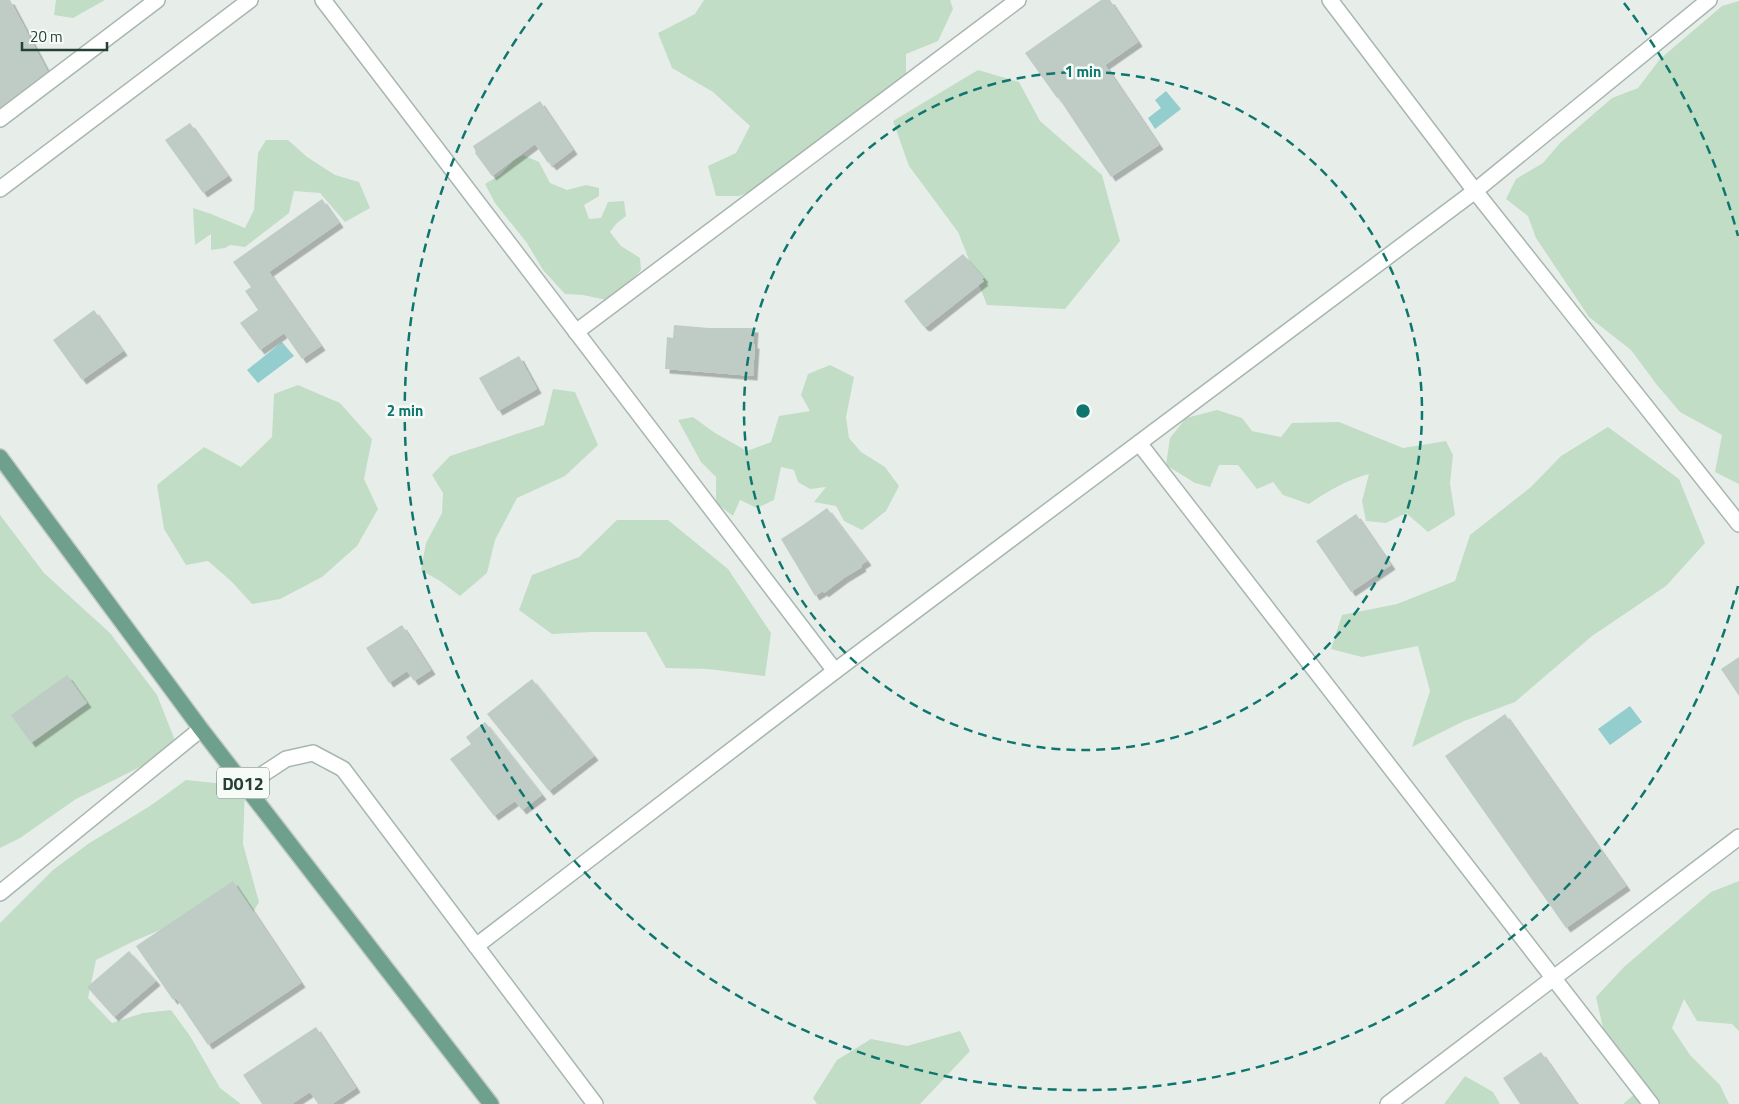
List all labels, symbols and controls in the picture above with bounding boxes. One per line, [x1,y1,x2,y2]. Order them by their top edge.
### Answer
scale bar [22,20,108,52]
text: 20 m [30,25,63,48]
text: 1 min [1065,60,1101,83]
text: 2 min [387,399,423,422]
centre of rings [1074,402,1092,420]
road number: D012 [217,768,269,798]

